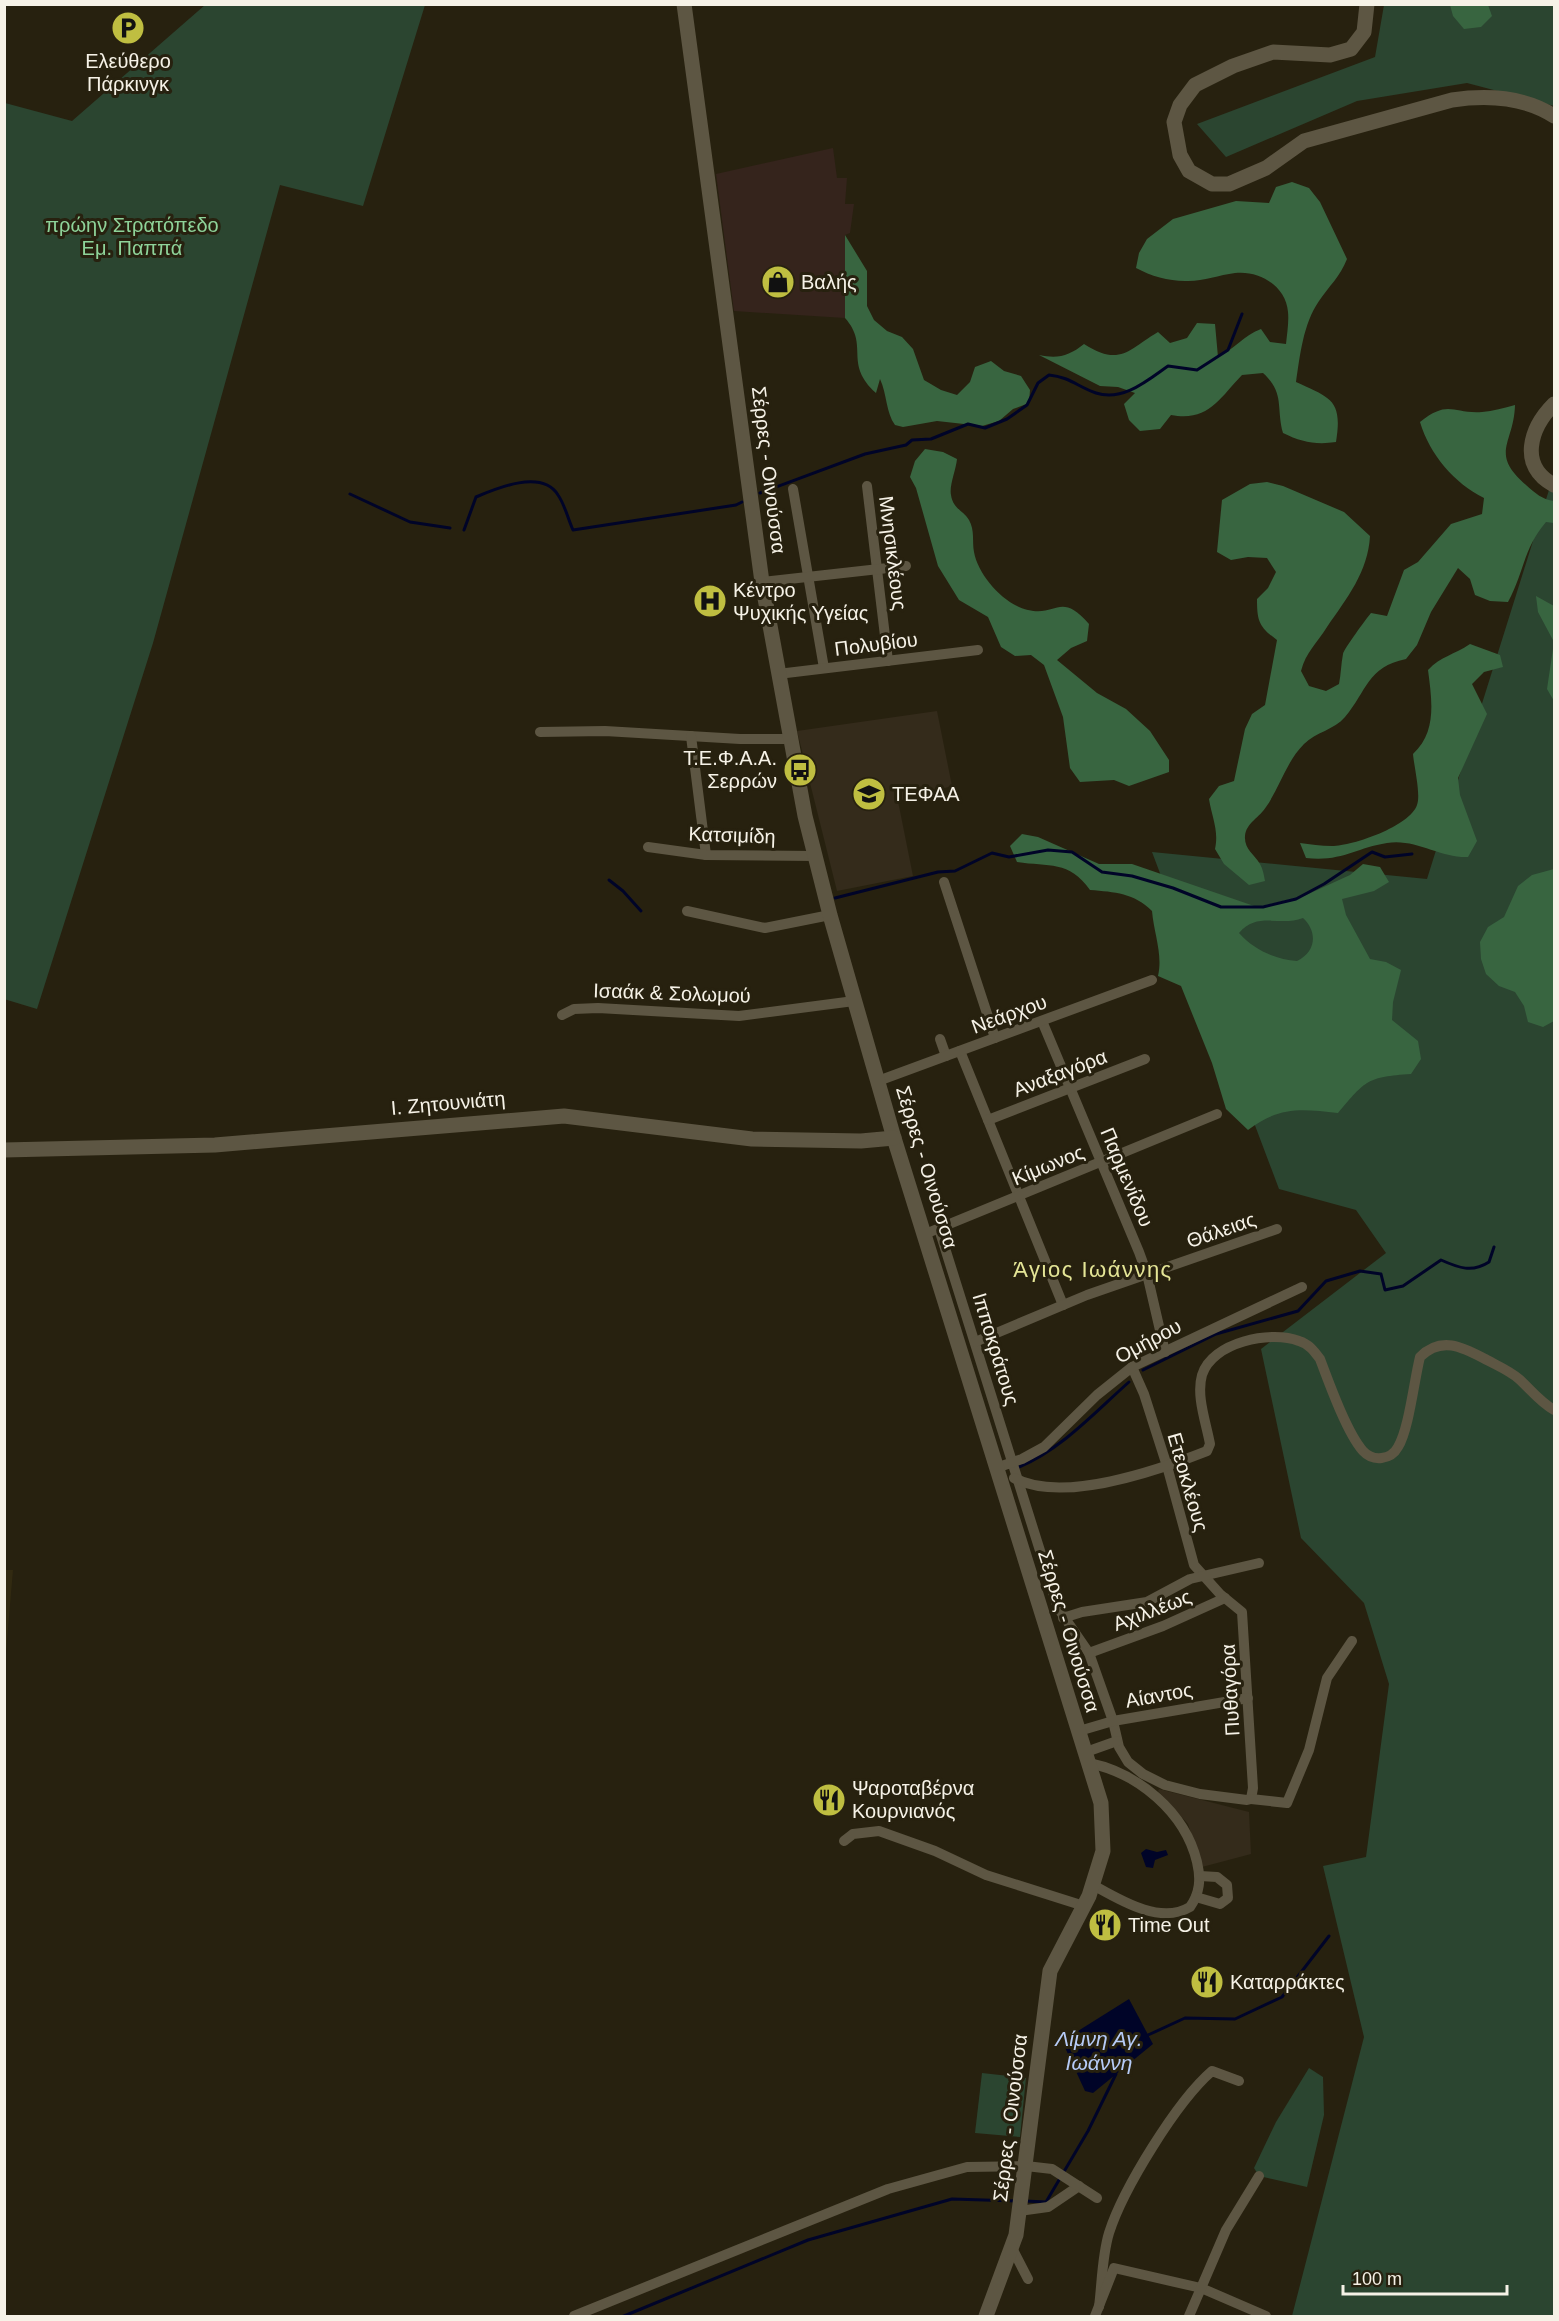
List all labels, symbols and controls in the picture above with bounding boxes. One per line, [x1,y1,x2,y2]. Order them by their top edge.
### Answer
parking icon: Ελεύθερο Πάρκινγκ [110,10,146,46]
place label: Ελεύθερο Πάρκινγκ [85,50,171,95]
park label: πρώην Στρατόπεδο Εμ. Παππά [45,214,219,259]
shop icon: Βαλής [760,264,796,300]
place label: Βαλής [801,271,857,293]
street label: Σέρρες - Οινούσσα [748,385,790,555]
street label: Μνησικλέους [875,494,911,612]
place label: Κέντρο Ψυχικής Υγείας [733,579,869,624]
hospital icon: Κέντρο Ψυχικής Υγείας [692,583,728,619]
street label: Πολυβίου [833,628,919,660]
place label: Τ.Ε.Φ.Α.Α. Σερρών [683,747,777,792]
bus stop icon: Τ.Ε.Φ.Α.Α. Σερρών [782,752,818,788]
school or university icon: ΤΕΦΑΑ [851,776,887,812]
place label: ΤΕΦΑΑ [892,783,960,805]
street label: Κατσιμίδη [688,822,776,848]
street label: Ισαάκ & Σολωμού [593,979,751,1007]
street label: Νεάρχου [968,990,1050,1038]
street label: Αναξαγόρα [1010,1045,1110,1101]
street label: Σέρρες - Οινούσσα [892,1083,962,1251]
street label: Ι. Ζητουνιάτη [390,1087,506,1119]
street label: Παρμενίδου [1096,1124,1158,1230]
street label: Κίμωνος [1009,1140,1088,1189]
street label: Θάλειας [1184,1208,1259,1252]
district label: Άγιος Ιωάννης [1013,1257,1173,1282]
street label: Ιπποκράτους [968,1290,1024,1408]
street label: Ομήρου [1111,1314,1185,1368]
street label: Ετεοκλέους [1163,1430,1213,1534]
street label: Σέρρες - Οινούσσα [1034,1547,1104,1715]
street label: Αχιλλέως [1110,1585,1195,1635]
street label: Πυθαγόρα [1217,1643,1243,1737]
street label: Αίαντος [1124,1678,1195,1712]
place label: Ψαροταβέρνα Κουρνιανός [852,1777,974,1822]
restaurant icon: Ψαροταβέρνα Κουρνιανός [811,1782,847,1818]
restaurant icon: Time Out [1087,1907,1123,1943]
place label: Time Out [1128,1914,1210,1936]
restaurant icon: Καταρράκτες [1189,1964,1225,2000]
place label: Καταρράκτες [1230,1971,1345,1993]
water label: Λίμνη Αγ. Ιωάννη [1054,2027,1143,2074]
street label: Σέρρες - Οινούσσα [989,2033,1031,2203]
scale bar [1343,2258,1506,2296]
text: 100 m [1352,2269,1402,2289]

